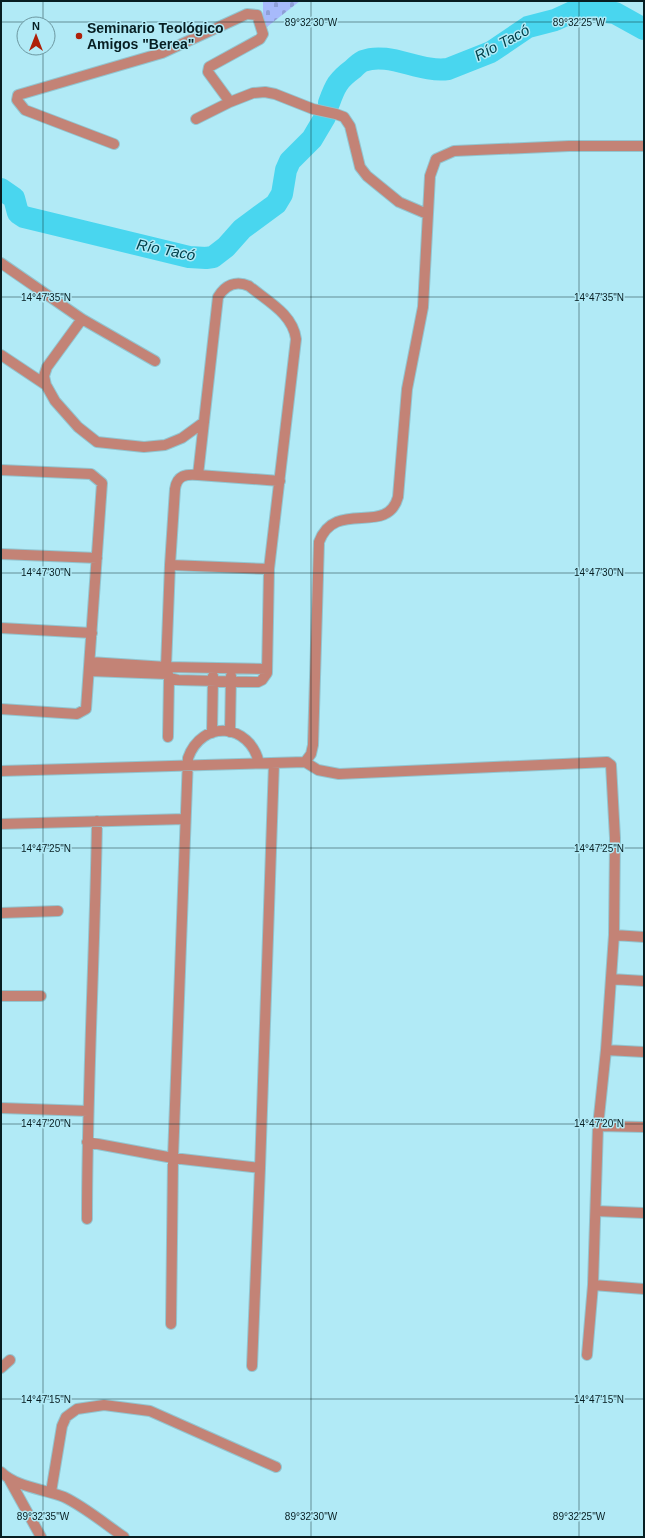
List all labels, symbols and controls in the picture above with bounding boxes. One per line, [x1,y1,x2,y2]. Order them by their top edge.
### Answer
north arrow [16,16,56,56]
text: 89°32'30"W [285,17,338,28]
text: 89°32'25"W [553,17,606,28]
text: N [32,20,40,32]
place label: Seminario Teológico Amigos "Berea" [87,20,224,52]
water label: Río Tacó [472,21,532,64]
marker: Seminario Teológico Amigos "Berea" [74,31,84,41]
water label: Río Tacó [135,235,197,264]
text: 14°47'35"N [21,292,71,303]
text: 14°47'35"N [574,292,624,303]
text: 14°47'30"N [21,567,71,578]
text: 14°47'30"N [574,567,624,578]
text: 14°47'25"N [21,843,71,854]
text: 14°47'25"N [574,843,624,854]
text: 14°47'20"N [21,1118,71,1129]
text: 14°47'20"N [574,1118,624,1129]
text: 14°47'15"N [21,1394,71,1405]
text: 14°47'15"N [574,1394,624,1405]
text: 89°32'35"W [17,1511,70,1522]
text: 89°32'30"W [285,1511,338,1522]
text: 89°32'25"W [553,1511,606,1522]

